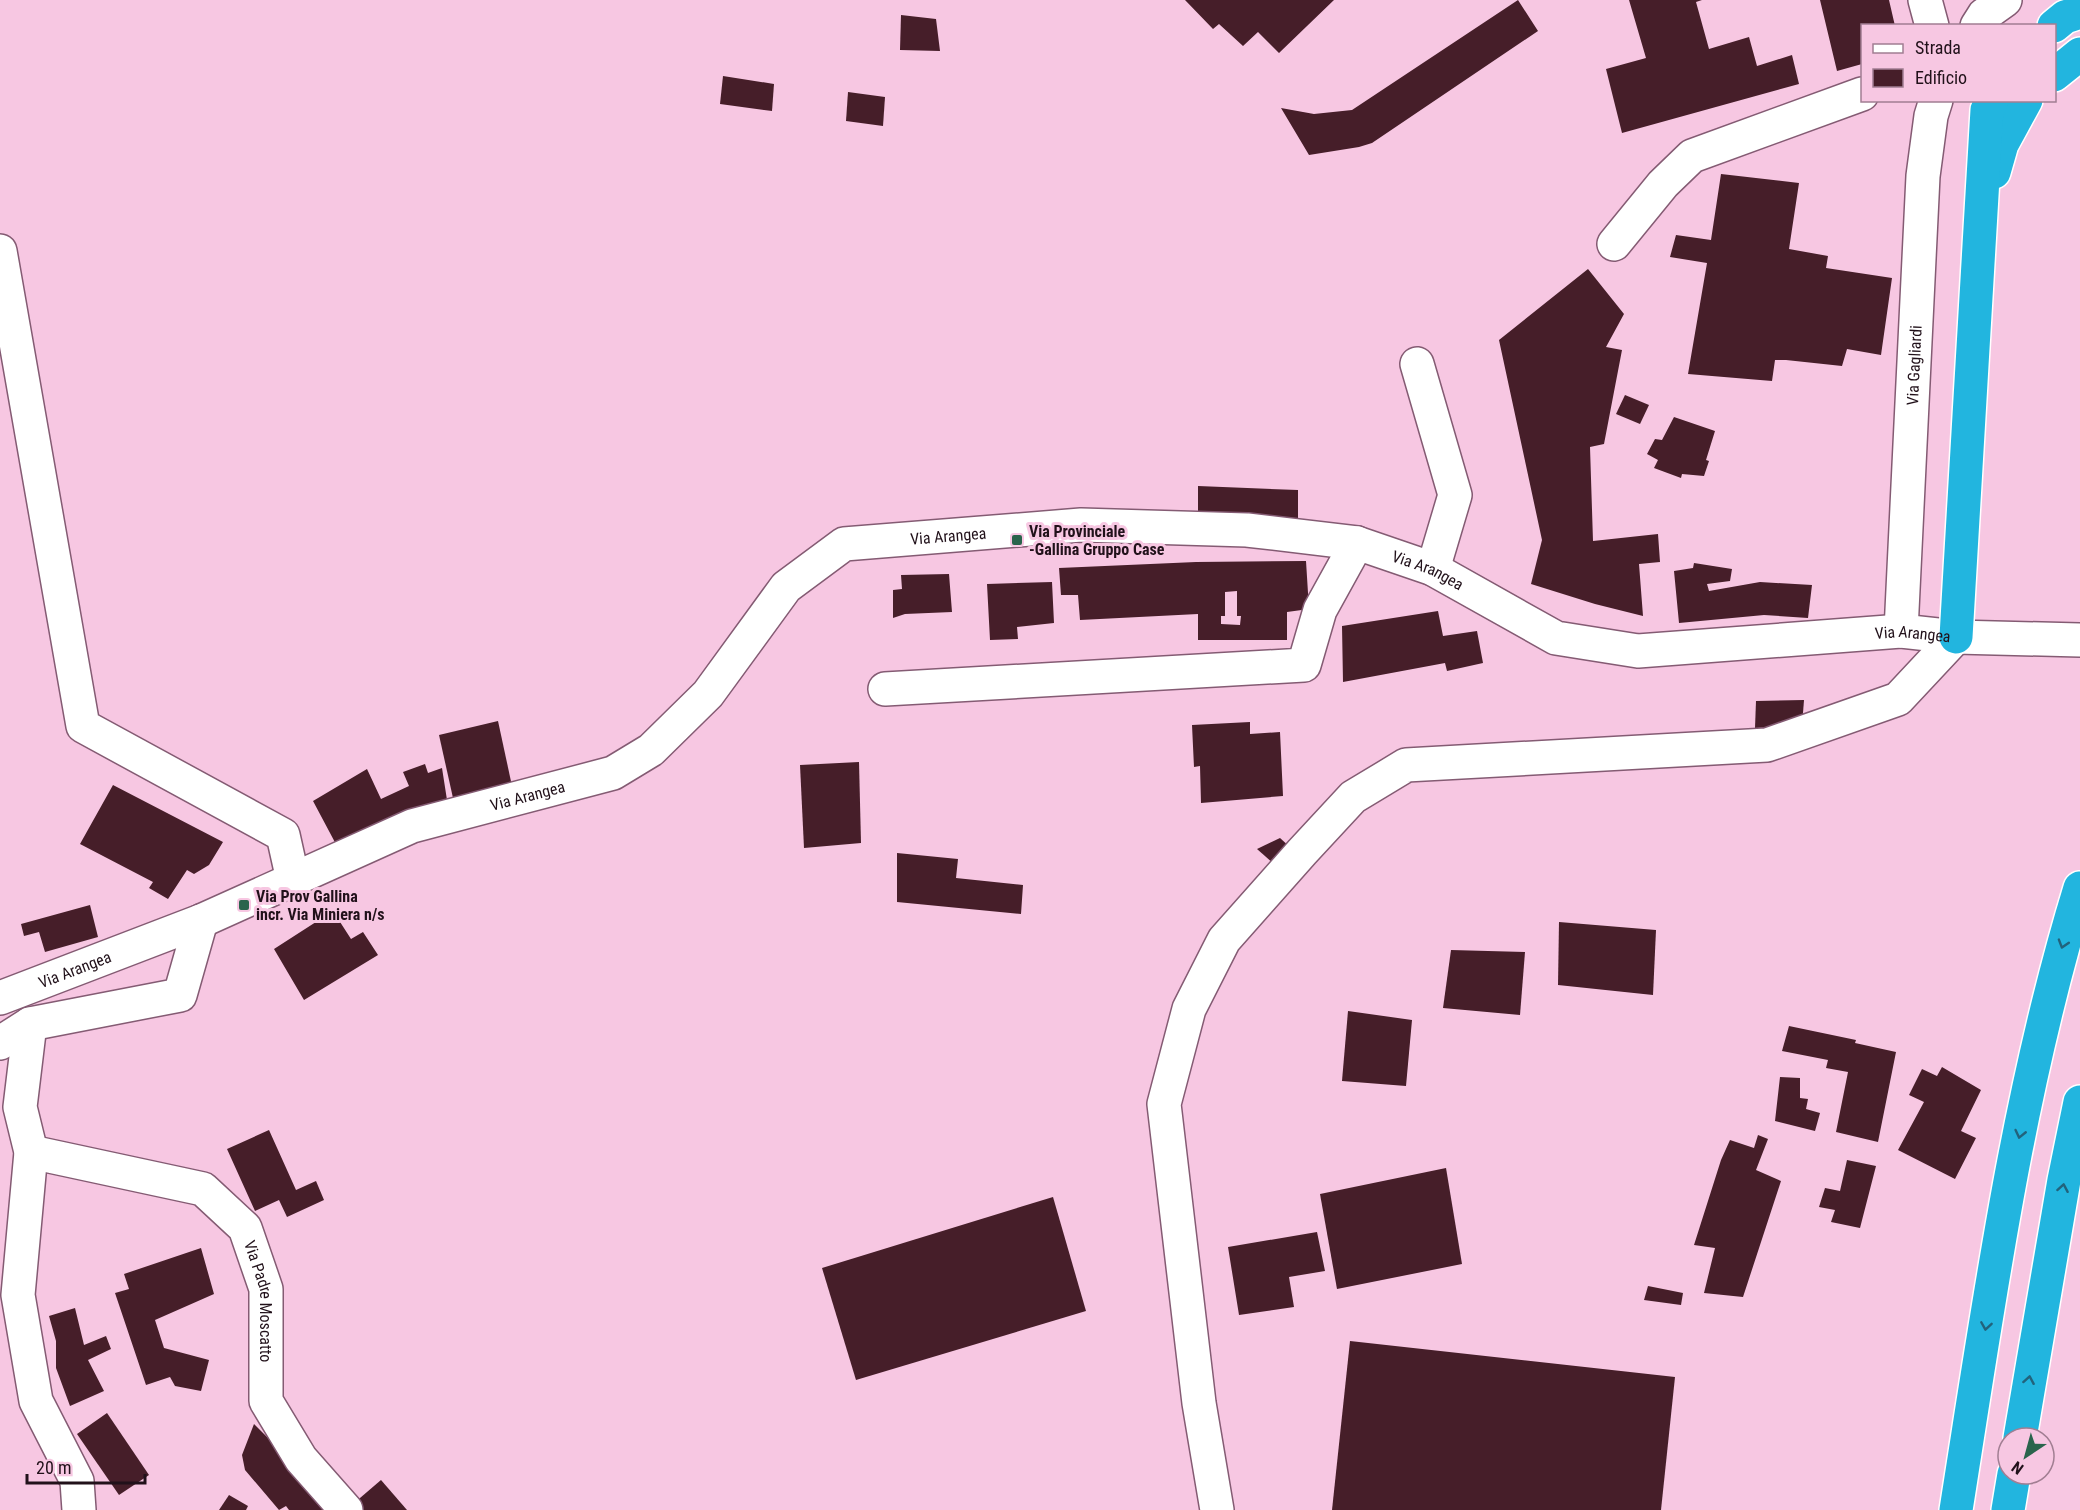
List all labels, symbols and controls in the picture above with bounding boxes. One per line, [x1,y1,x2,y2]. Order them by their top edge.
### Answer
legend [1861,24,2056,102]
text: Strada [1915,37,1961,58]
text: Edificio [1915,67,1967,88]
street label: Via Gagliardi [1902,325,1925,406]
place label: Via Provinciale -Gallina Gruppo Case [1029,522,1165,559]
street label: Via Arangea [909,523,987,548]
marker: Via Provinciale -Gallina Gruppo Case [1010,533,1024,547]
street label: Via Arangea [1390,546,1467,594]
street label: Via Arangea [1874,621,1952,646]
street label: Via Arangea [488,777,567,814]
place label: Via Prov Gallina incr. Via Miniera n/s [256,887,385,924]
marker: Via Prov Gallina incr. Via Miniera n/s [237,898,251,912]
one-way arrow [2058,938,2070,949]
street label: Via Arangea [36,947,114,992]
one-way arrow [2014,1129,2027,1139]
one-way arrow [2056,1184,2069,1194]
street label: Via Padre Moscatto [240,1238,276,1362]
one-way arrow [1980,1321,1993,1331]
one-way arrow [2023,1376,2035,1385]
north arrow [1996,1426,2056,1486]
scale bar [27,1447,146,1485]
text: 20 m [36,1457,71,1478]
text: N [2008,1457,2027,1478]

